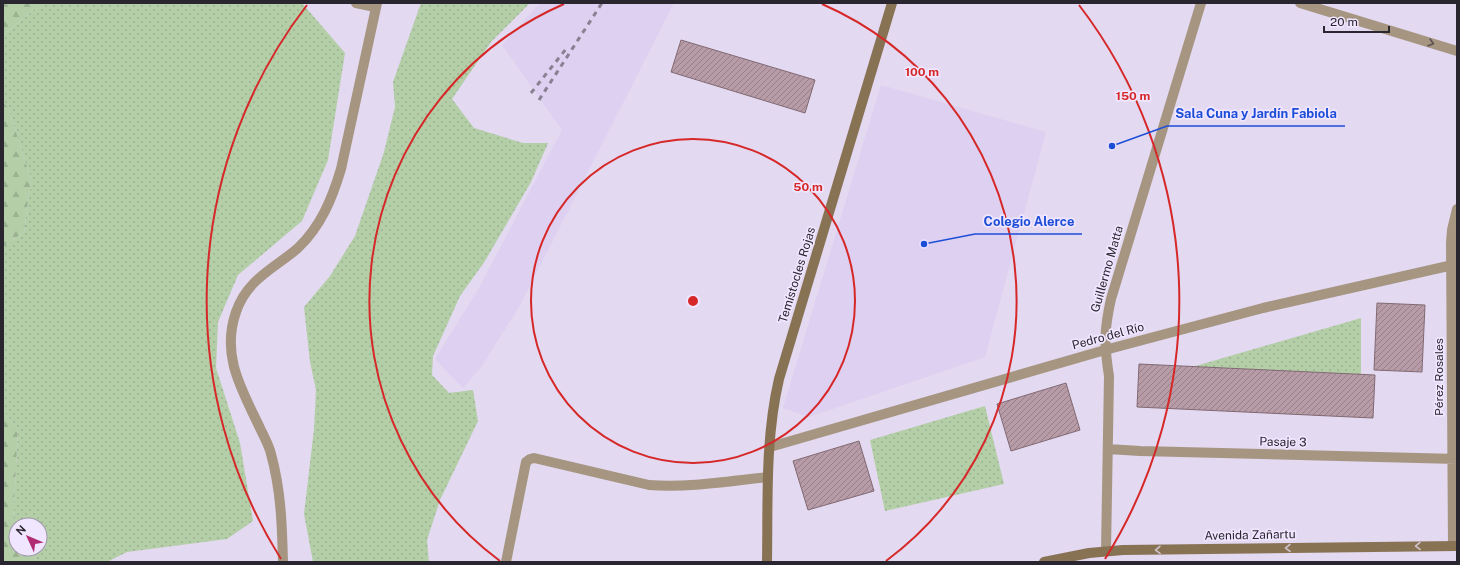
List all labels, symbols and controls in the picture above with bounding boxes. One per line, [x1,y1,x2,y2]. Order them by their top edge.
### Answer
scale bar [1324,8,1389,34]
text: 20 m [1330,15,1358,29]
one-way arrow [1427,38,1434,47]
text: 100 m [905,65,939,79]
text: 150 m [1116,89,1150,103]
callout: Sala Cuna y Jardín Fabiola [1167,101,1345,126]
text: Sala Cuna y Jardín Fabiola [1175,106,1337,121]
text: 50 m [793,180,823,194]
callout: Colegio Alerce [975,209,1082,234]
text: Colegio Alerce [984,214,1074,229]
street label: Guillermo Matta [1088,224,1126,314]
street label: Temístocles Rojas [776,225,818,325]
centre of rings [686,294,700,308]
street label: Pedro del Río [1071,320,1146,352]
street label: Pérez Rosales [1432,338,1446,416]
street label: Pasaje 3 [1259,435,1307,449]
north arrow [8,517,48,557]
text: N [14,523,28,537]
street label: Avenida Zañartu [1204,527,1296,543]
one-way arrow [1415,542,1421,550]
one-way arrow [1285,544,1291,552]
one-way arrow [1155,545,1161,554]

